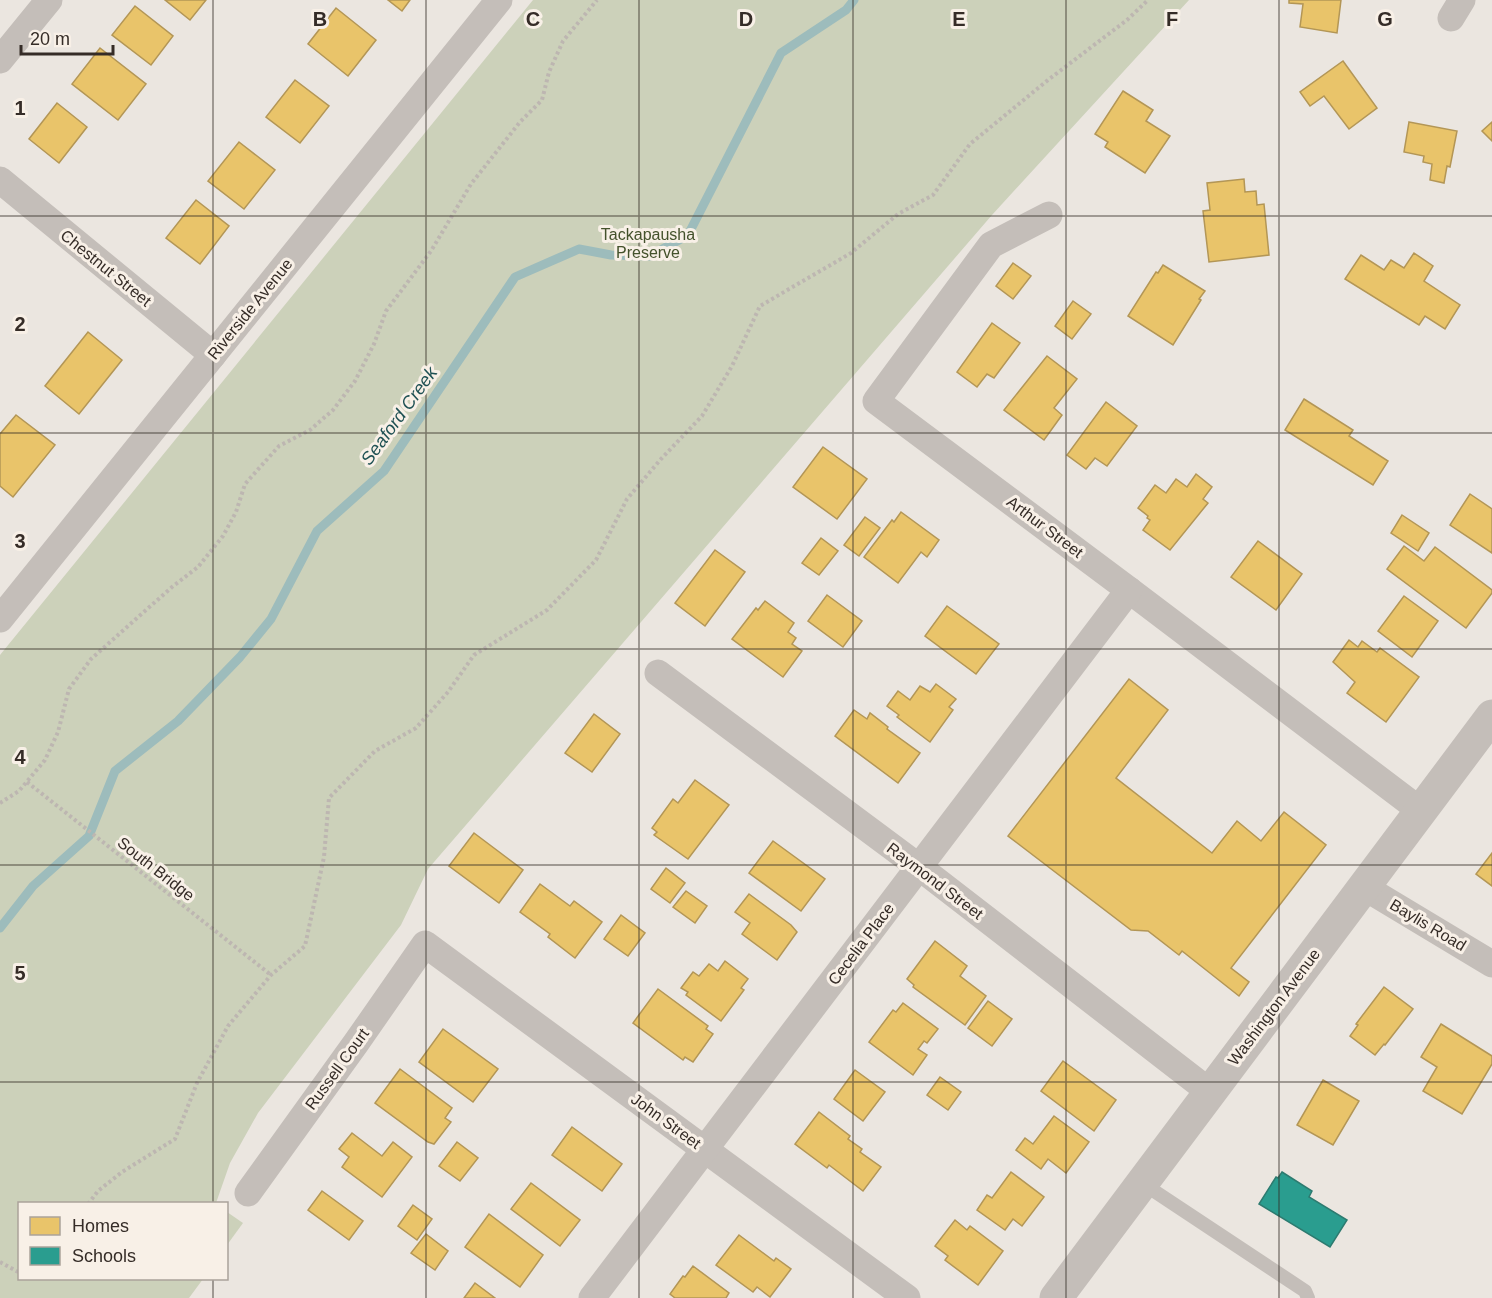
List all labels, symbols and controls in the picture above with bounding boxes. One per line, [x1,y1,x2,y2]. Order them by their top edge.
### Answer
text: B [313,8,327,30]
text: C [526,8,540,30]
text: D [739,8,753,30]
text: E [952,8,966,30]
text: F [1166,8,1178,30]
text: G [1377,8,1393,30]
scale bar [21,18,112,56]
text: 20 m [30,29,70,49]
text: 1 [14,97,26,119]
street label: Chestnut Street [57,226,155,310]
park label: Tackapausha Preserve [601,226,695,261]
street label: Riverside Avenue [204,255,296,363]
text: 2 [14,313,26,335]
water label: Seaford Creek [357,362,442,469]
street label: Arthur Street [1004,493,1087,561]
text: 3 [14,530,26,552]
text: 4 [14,746,26,768]
street label: South Bridge [114,834,198,904]
street label: Raymond Street [884,839,987,923]
street label: Baylis Road [1387,896,1469,954]
street label: Cecelia Place [825,900,897,988]
street label: Washington Avenue [1225,945,1323,1069]
text: 5 [14,962,26,984]
street label: Russell Court [302,1025,372,1113]
street label: John Street [628,1090,705,1152]
legend [18,1202,228,1280]
text: Homes [72,1216,129,1236]
text: Schools [72,1246,136,1266]

